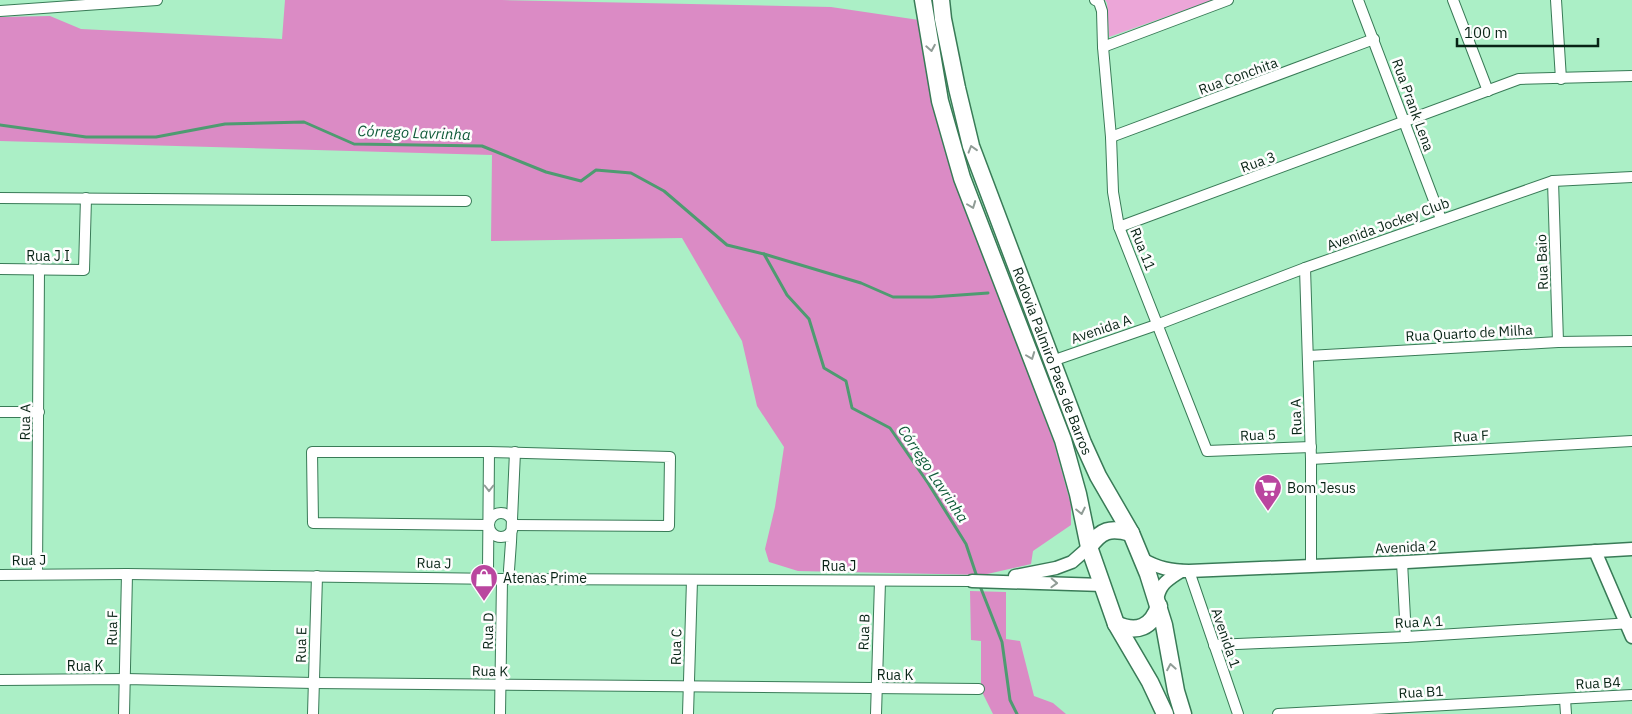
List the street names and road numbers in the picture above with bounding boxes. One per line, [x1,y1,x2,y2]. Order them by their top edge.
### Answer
street label: Rua Conchita [1196,53,1281,99]
street label: Rua Prank Lena [1388,56,1438,154]
street label: Rua 3 [1238,147,1278,177]
street label: Avenida Jockey Club [1324,193,1452,255]
street label: Rua 11 [1126,225,1160,273]
street label: Rua Baio [1532,234,1552,290]
street label: Rua J I [26,247,70,265]
street label: Rodovia Palmiro Paes de Barros [1008,264,1096,458]
street label: Avenida A [1069,310,1133,348]
street label: Rua Quarto de Milha [1405,321,1534,345]
street label: Rua A [1286,398,1306,436]
street label: Rua A [16,403,34,440]
street label: Rua 5 [1240,425,1276,445]
street label: Rua F [1453,426,1489,446]
street label: Avenida 2 [1375,536,1437,558]
street label: Rua J [11,551,47,569]
street label: Rua J [416,554,452,572]
street label: Rua J [822,557,856,575]
street label: Avenida 1 [1207,606,1245,670]
street label: Rua F [103,610,121,646]
street label: Rua D [479,612,497,650]
street label: Rua A 1 [1394,612,1444,632]
street label: Rua B [854,613,874,651]
street label: Rua E [292,627,310,663]
street label: Rua C [667,628,685,665]
street label: Rua K [67,657,103,675]
street label: Rua K [472,662,509,680]
street label: Rua K [877,666,913,684]
street label: Rua B4 [1575,673,1621,693]
street label: Rua B1 [1398,682,1444,702]

